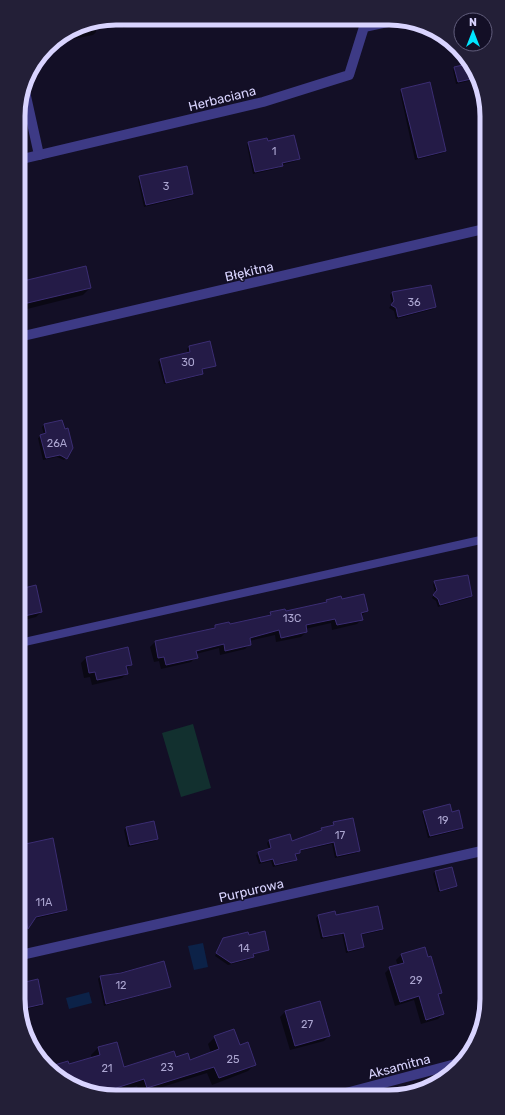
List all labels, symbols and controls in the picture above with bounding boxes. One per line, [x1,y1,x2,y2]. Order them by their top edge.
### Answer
north arrow [453,12,493,52]
text: N [469,16,477,29]
street label: Herbaciana [187,83,257,114]
house number: 1 [272,145,276,158]
house number: 3 [163,180,170,193]
street label: Błękitna [223,259,275,284]
house number: 36 [407,296,421,309]
house number: 30 [181,356,195,369]
house number: 26A [47,437,68,450]
house number: 13C [283,612,301,625]
house number: 19 [437,814,449,827]
house number: 17 [335,829,346,842]
street label: Purpurowa [217,876,285,905]
house number: 11A [36,896,53,909]
house number: 14 [238,942,250,955]
house number: 29 [410,974,422,987]
house number: 12 [115,979,127,992]
house number: 27 [301,1018,313,1031]
street label: Aksamitna [366,1051,432,1082]
house number: 25 [227,1053,240,1066]
house number: 23 [160,1061,174,1074]
house number: 21 [101,1062,113,1075]

